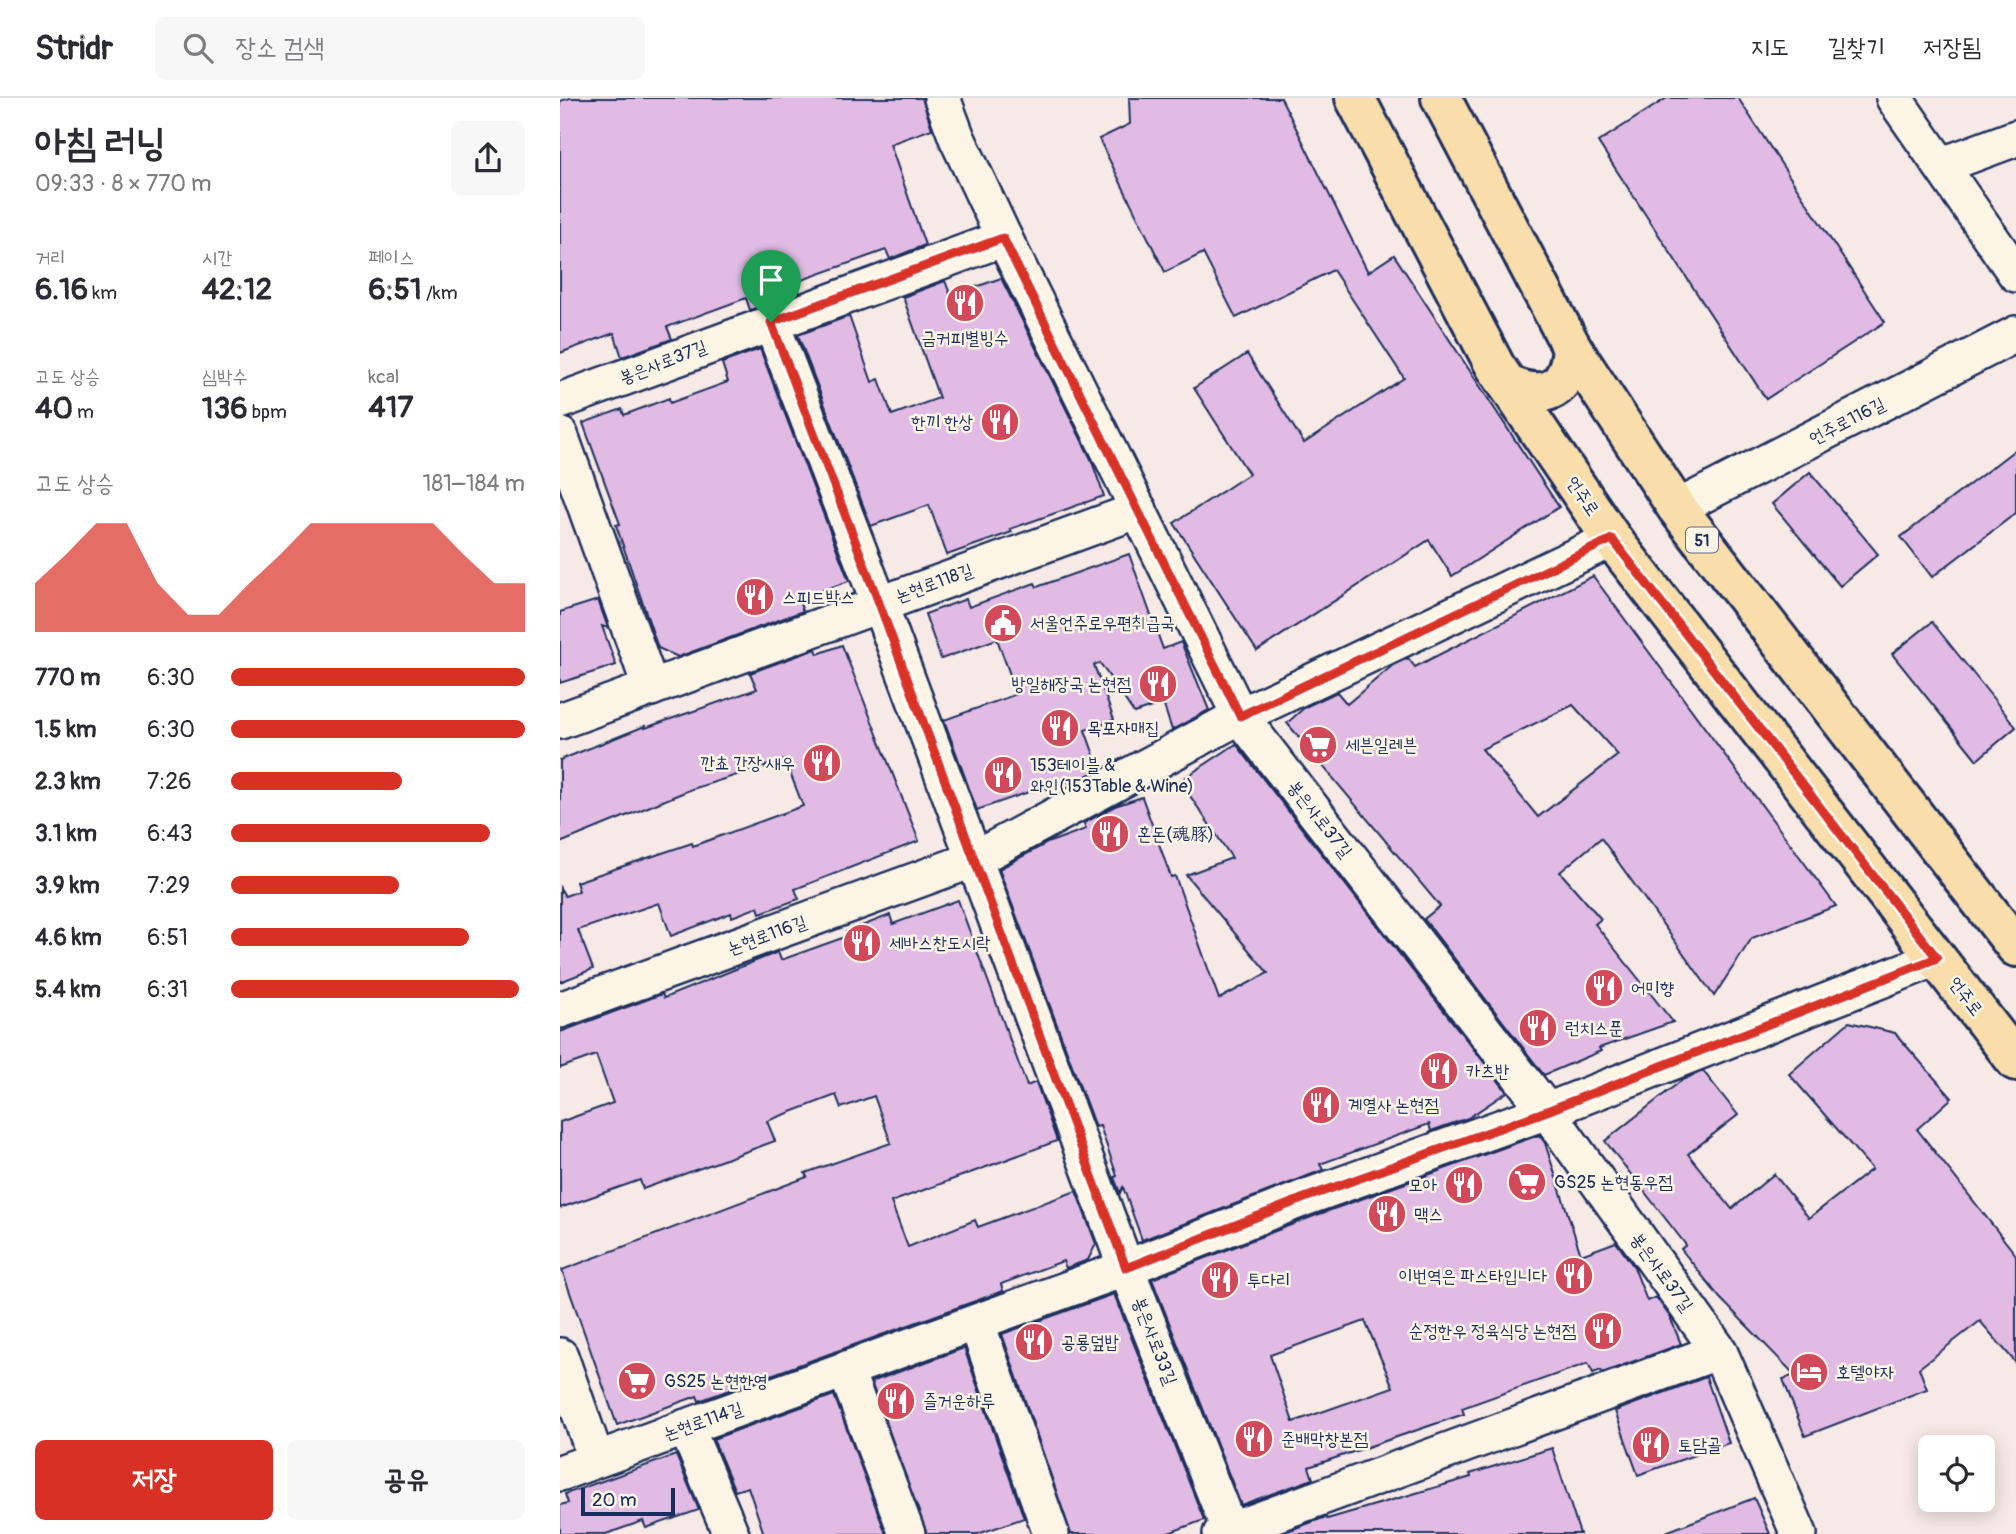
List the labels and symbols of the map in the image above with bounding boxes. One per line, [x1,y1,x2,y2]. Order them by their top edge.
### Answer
pin [741,250,801,322]
restaurant icon: 금커피별빙수 [944,282,986,324]
place label: 금커피별빙수 [922,327,1008,350]
street label: 봉은사로37길 [616,335,711,390]
street label: 언주로116길 [1805,392,1890,450]
restaurant icon: 한끼 한상 [979,401,1021,443]
place label: 한끼 한상 [911,411,974,434]
street label: 언주로 [1561,472,1604,521]
road number: 51 [1686,528,1718,552]
street label: 논현로118길 [892,559,977,608]
restaurant icon: 스피드박스 [734,576,776,618]
place label: 스피드박스 [782,586,854,609]
public building icon: 서울언주로우편취급국 [982,602,1024,644]
place label: 서울언주로우편취급국 [1030,612,1175,635]
restaurant icon: 방일해장국 논현점 [1137,663,1179,705]
place label: 방일해장국 논현점 [1011,673,1132,696]
restaurant icon: 목포자매집 [1039,707,1081,749]
place label: 목포자매집 [1087,717,1159,740]
supermarket icon: 세븐일레븐 [1297,724,1339,766]
place label: 세븐일레븐 [1345,734,1417,757]
restaurant icon: 깐쵸 간장 새우 [801,742,843,784]
place label: 깐쵸 간장 새우 [700,752,795,775]
restaurant icon: 153테이블 & 와인(153Table & Wine) [982,754,1024,796]
place label: 153테이블 & 와인(153Table & Wine) [1030,754,1194,798]
street label: 봉은사로37길 [1282,776,1357,863]
restaurant icon: 혼돈(魂豚) [1089,813,1131,855]
place label: 혼돈(魂豚) [1137,823,1214,846]
street label: 논현로116길 [724,910,810,960]
restaurant icon: 세바스찬도시락 [841,922,883,964]
place label: 세바스찬도시락 [889,932,991,955]
restaurant icon: 어미향 [1583,967,1625,1009]
street label: 언주로 [1943,972,1988,1021]
place label: 어미향 [1631,977,1674,1000]
restaurant icon: 런치스푼 [1517,1007,1559,1049]
place label: 런치스푼 [1565,1017,1623,1040]
restaurant icon: 카츠반 [1418,1050,1460,1092]
place label: 카츠반 [1466,1060,1510,1083]
restaurant icon: 계열사 논현점 [1300,1084,1342,1126]
place label: 계열사 논현점 [1348,1094,1439,1117]
supermarket icon: GS25 논현동우점 [1506,1161,1548,1203]
restaurant icon: 모아 [1443,1164,1485,1206]
place label: GS25 논현동우점 [1554,1171,1673,1194]
place label: 모아 [1408,1174,1438,1197]
restaurant icon: 맥스 [1366,1193,1408,1235]
place label: 맥스 [1414,1203,1443,1226]
street label: 봉은사로37길 [1625,1228,1698,1317]
restaurant icon: 이번역은 파스타입니다 [1553,1255,1595,1297]
restaurant icon: 투다리 [1199,1259,1241,1301]
place label: 이번역은 파스타입니다 [1398,1265,1548,1288]
place label: 투다리 [1247,1269,1290,1292]
street label: 봉은사로33길 [1127,1294,1182,1389]
restaurant icon: 순정한우 정육식당 논현점 [1582,1310,1624,1352]
place label: 순정한우 정육식당 논현점 [1409,1320,1577,1343]
restaurant icon: 공룡덮밥 [1013,1321,1055,1363]
place label: 공룡덮밥 [1061,1331,1119,1354]
hotel icon: 호텔야자 [1788,1351,1830,1393]
supermarket icon: GS25 논현한영 [616,1360,658,1402]
place label: 호텔야자 [1836,1361,1894,1384]
place label: GS25 논현한영 [664,1370,768,1393]
restaurant icon: 즐거운하루 [875,1380,917,1422]
place label: 즐거운하루 [923,1390,995,1413]
street label: 논현로114길 [660,1397,746,1446]
restaurant icon: 준배막창본점 [1233,1418,1275,1460]
restaurant icon: 토담골 [1630,1424,1672,1466]
place label: 준배막창본점 [1281,1428,1368,1451]
place label: 토담골 [1678,1434,1721,1457]
scale bar [581,1485,676,1517]

